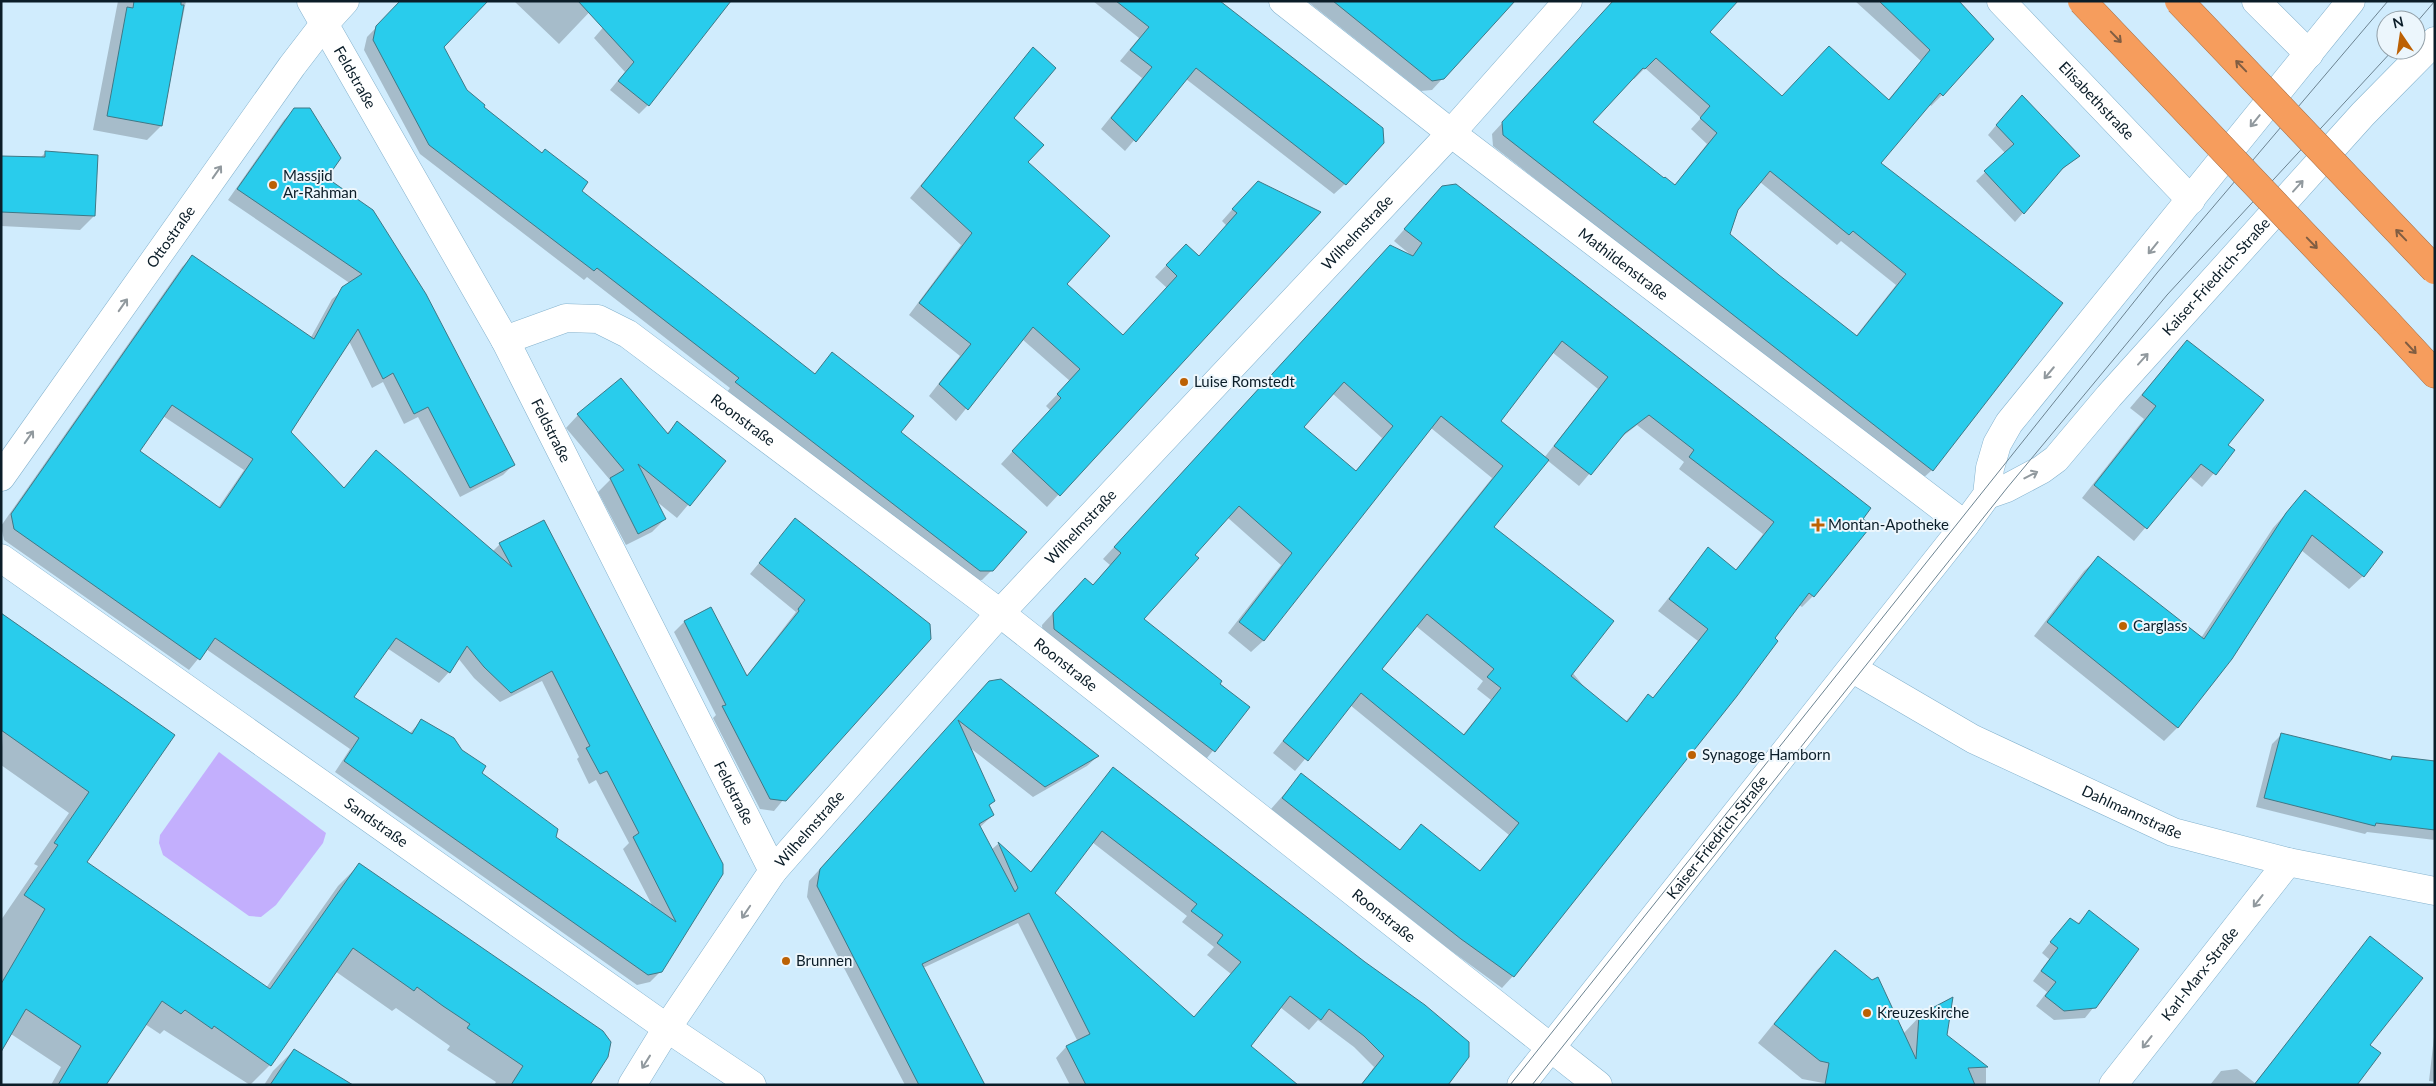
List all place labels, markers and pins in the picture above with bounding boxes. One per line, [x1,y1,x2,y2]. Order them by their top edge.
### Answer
place label: Massjid Ar-Rahman [283,166,357,201]
marker: Massjid Ar-Rahman [267,179,279,191]
place label: Luise Romstedt [1194,372,1295,390]
marker: Luise Romstedt [1178,376,1190,388]
place label: Montan-Apotheke [1828,515,1949,533]
marker: Montan-Apotheke [1812,519,1824,531]
place label: Carglass [2133,616,2188,634]
marker: Carglass [2117,620,2129,632]
place label: Synagoge Hamborn [1702,745,1831,763]
marker: Synagoge Hamborn [1686,749,1698,761]
place label: Brunnen [796,951,852,969]
marker: Brunnen [780,955,792,967]
place label: Kreuzeskirche [1877,1003,1969,1021]
marker: Kreuzeskirche [1861,1007,1873,1019]

